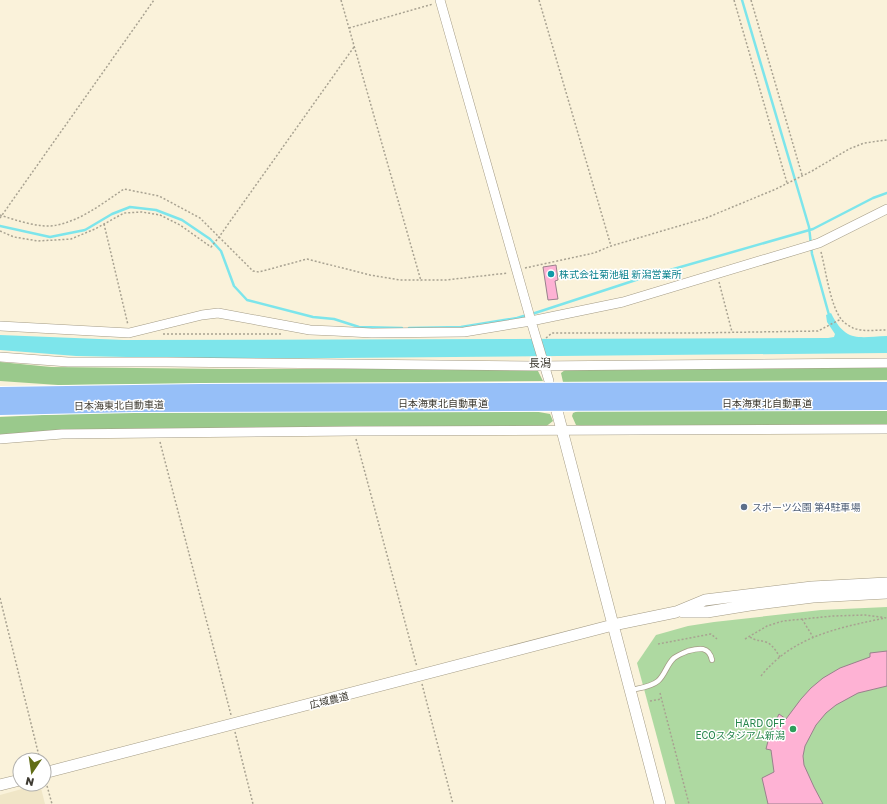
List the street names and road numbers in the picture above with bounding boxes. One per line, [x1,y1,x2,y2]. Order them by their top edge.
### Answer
street label: 日本海東北自動車道 [398,397,488,409]
street label: 日本海東北自動車道 [722,397,812,409]
street label: 日本海東北自動車道 [74,398,164,412]
street label: 広域農道 [308,689,350,711]

